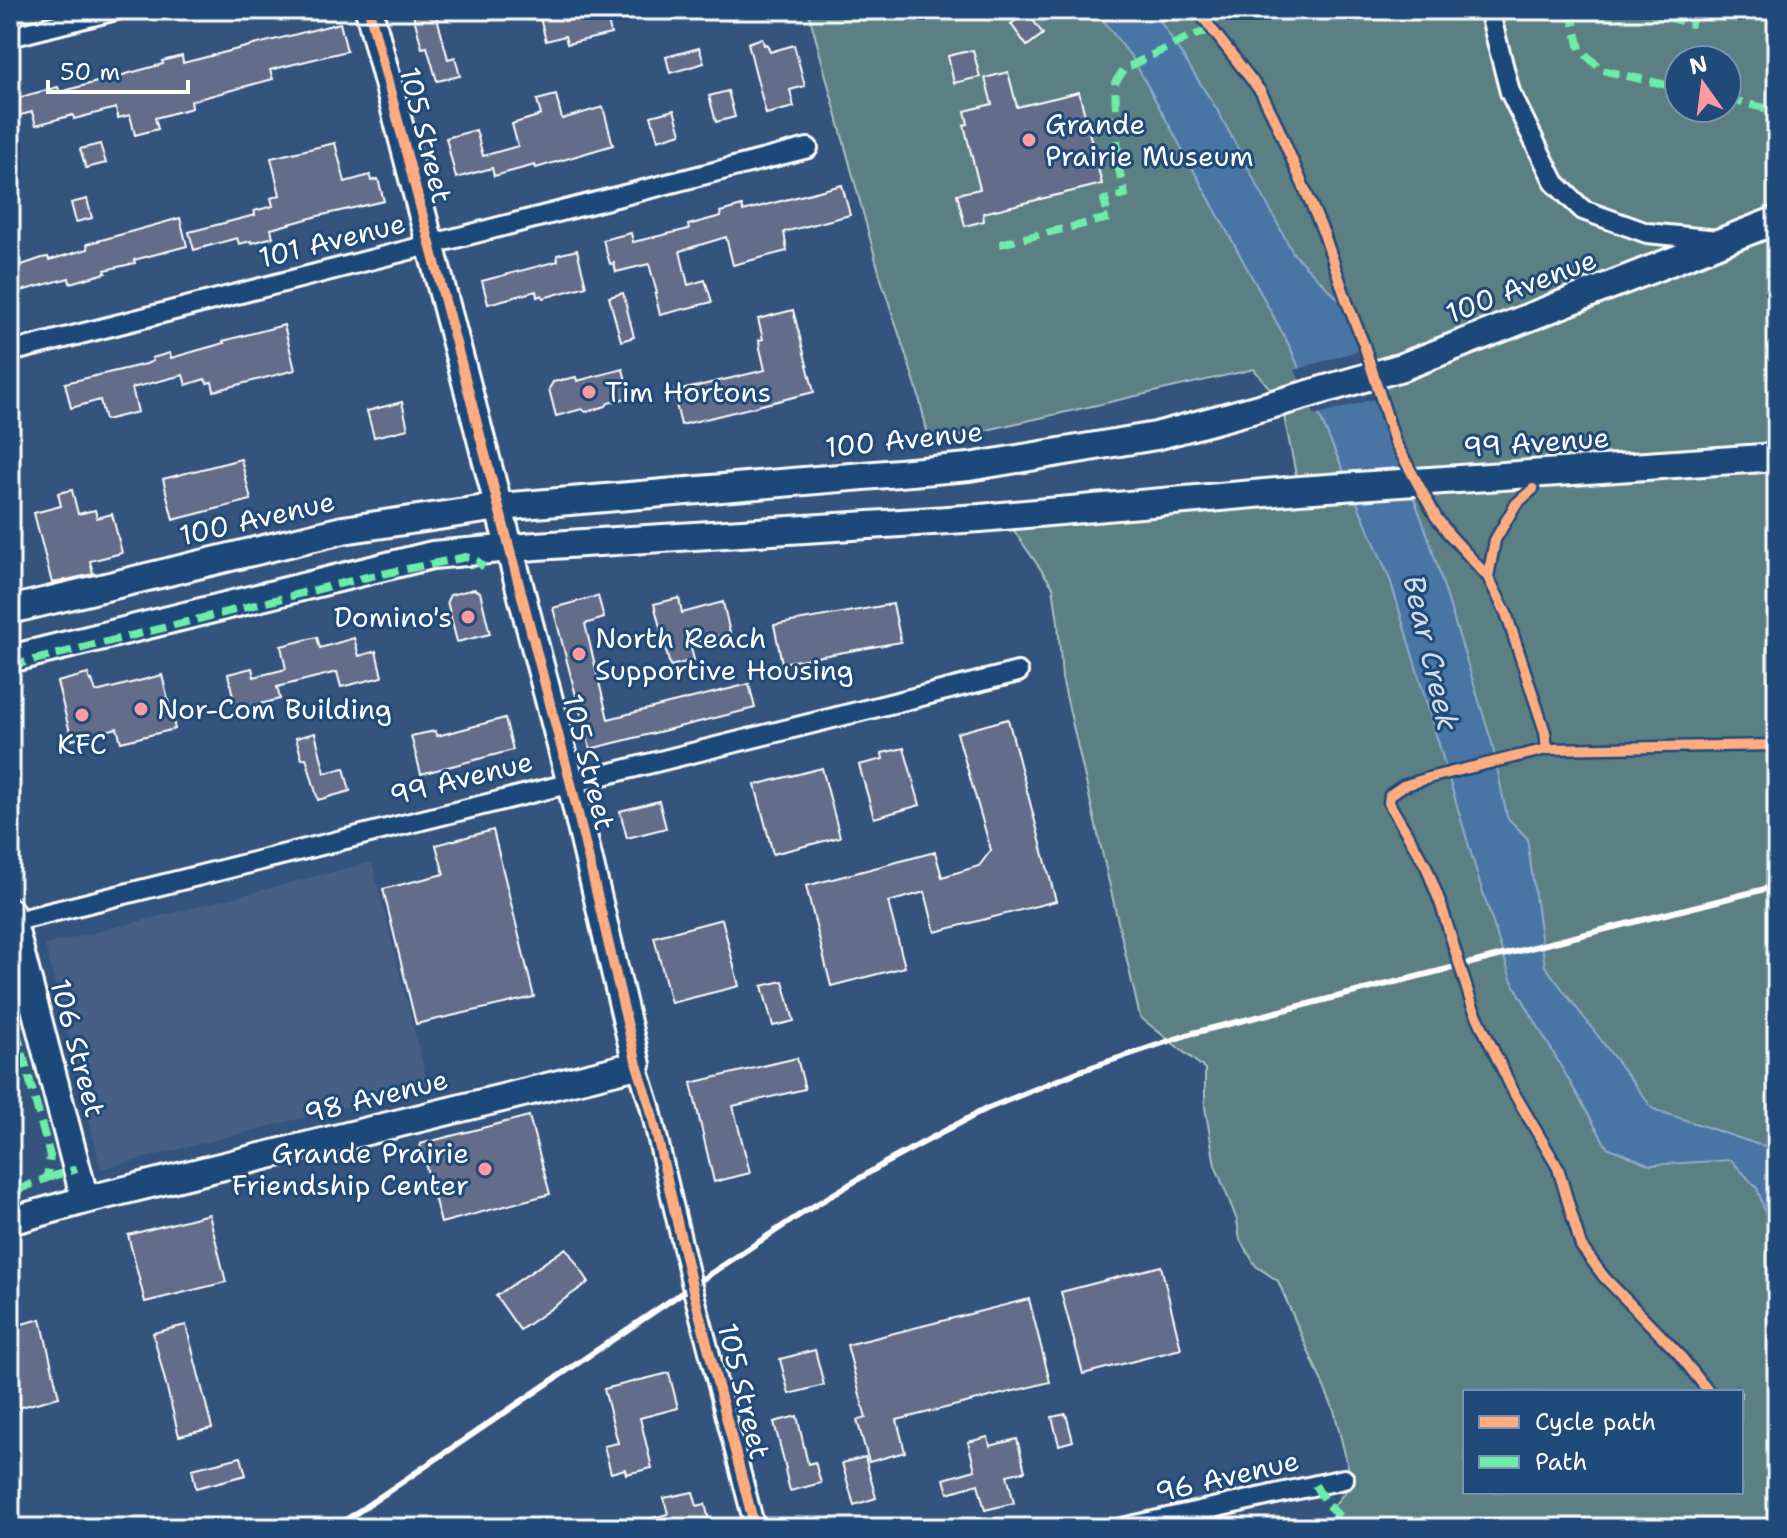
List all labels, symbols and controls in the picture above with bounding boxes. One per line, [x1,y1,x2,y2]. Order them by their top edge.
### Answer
scale bar [48,44,188,94]
north arrow [1663,44,1743,124]
text: N [1686,49,1710,81]
text: 50 m [60,56,120,88]
street label: 105 Street [391,63,461,207]
place label: Grande Prairie Museum [1045,105,1254,175]
marker: Grande Prairie Museum [1020,131,1038,149]
street label: 101 Avenue [255,203,409,277]
street label: 100 Avenue [1440,240,1602,332]
place label: Tim Hortons [605,373,771,411]
marker: Tim Hortons [580,383,598,401]
street label: 100 Avenue [823,412,985,466]
street label: 99 Avenue [1462,418,1610,466]
street label: 100 Avenue [176,482,338,554]
water label: Bear Creek [1393,571,1469,735]
place label: Domino's [334,598,452,636]
marker: Domino's [459,608,477,626]
place label: North Reach Supportive Housing [595,619,854,689]
marker: North Reach Supportive Housing [570,645,588,663]
place label: Nor-Com Building [157,690,392,728]
street label: 105 Street [554,690,624,834]
marker: Nor-Com Building [132,700,150,718]
marker: KFC [73,706,91,724]
place label: KFC [57,725,107,763]
street label: 99 Avenue [385,742,537,814]
street label: 106 Street [41,975,115,1121]
street label: 98 Avenue [300,1060,452,1132]
place label: Grande Prairie Friendship Center [232,1134,469,1204]
marker: Grande Prairie Friendship Center [476,1160,494,1178]
street label: 105 Street [709,1319,779,1463]
legend [1463,1390,1743,1494]
text: Cycle path [1535,1406,1656,1438]
street label: 96 Avenue [1151,1441,1303,1511]
text: Path [1535,1446,1587,1478]

